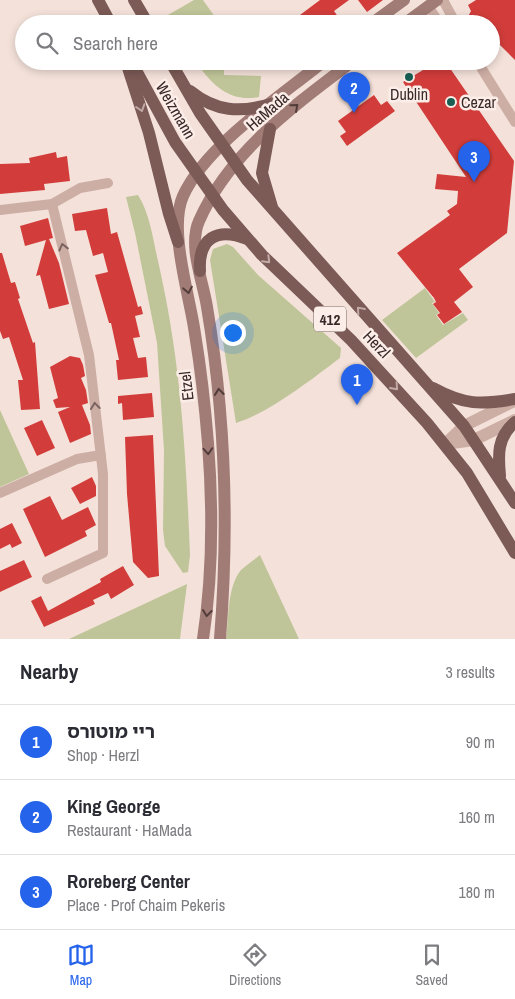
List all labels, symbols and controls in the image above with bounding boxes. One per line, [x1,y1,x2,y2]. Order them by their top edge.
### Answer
search box [15,15,500,70]
icon: search [33,29,61,57]
text: Search here [73,30,158,56]
marker: Dublin [403,71,415,83]
pin: 2 [338,72,370,113]
street label: Weizmann [151,77,201,143]
place label: Dublin [390,83,428,105]
street label: HaMada [241,86,293,136]
place label: Cezar [461,91,497,113]
marker: Cezar [445,96,457,108]
one-way arrow [135,103,145,111]
one-way arrow [290,104,299,113]
pin: 3 [458,141,490,182]
one-way arrow [58,243,69,252]
one-way arrow [261,254,270,263]
one-way arrow [182,286,192,294]
road number: 412 [314,306,346,332]
one-way arrow [356,307,365,316]
your location [220,320,246,346]
street label: Herzl [358,325,396,363]
pin: 1 [341,364,373,405]
street label: Etzel [173,370,199,402]
one-way arrow [389,381,398,390]
one-way arrow [214,388,225,396]
one-way arrow [90,402,101,410]
one-way arrow [203,447,214,455]
one-way arrow [202,610,213,618]
text: Nearby [20,657,78,686]
text: 3 results [445,661,495,683]
text: ריי מוטורס [67,718,155,744]
text: 1 [32,731,40,753]
text: 90 m [466,731,495,753]
text: Shop · Herzl [67,744,139,766]
text: King George [67,793,161,819]
text: 2 [32,806,40,828]
text: 160 m [459,806,495,828]
text: Restaurant · HaMada [67,819,192,841]
text: Roreberg Center [67,868,190,894]
text: 3 [32,881,40,903]
text: 180 m [459,881,495,903]
text: Place · Prof Chaim Pekeris [67,894,225,916]
tab: Map [67,941,95,989]
tab: Directions [229,941,281,989]
tab: Saved [415,941,448,989]

